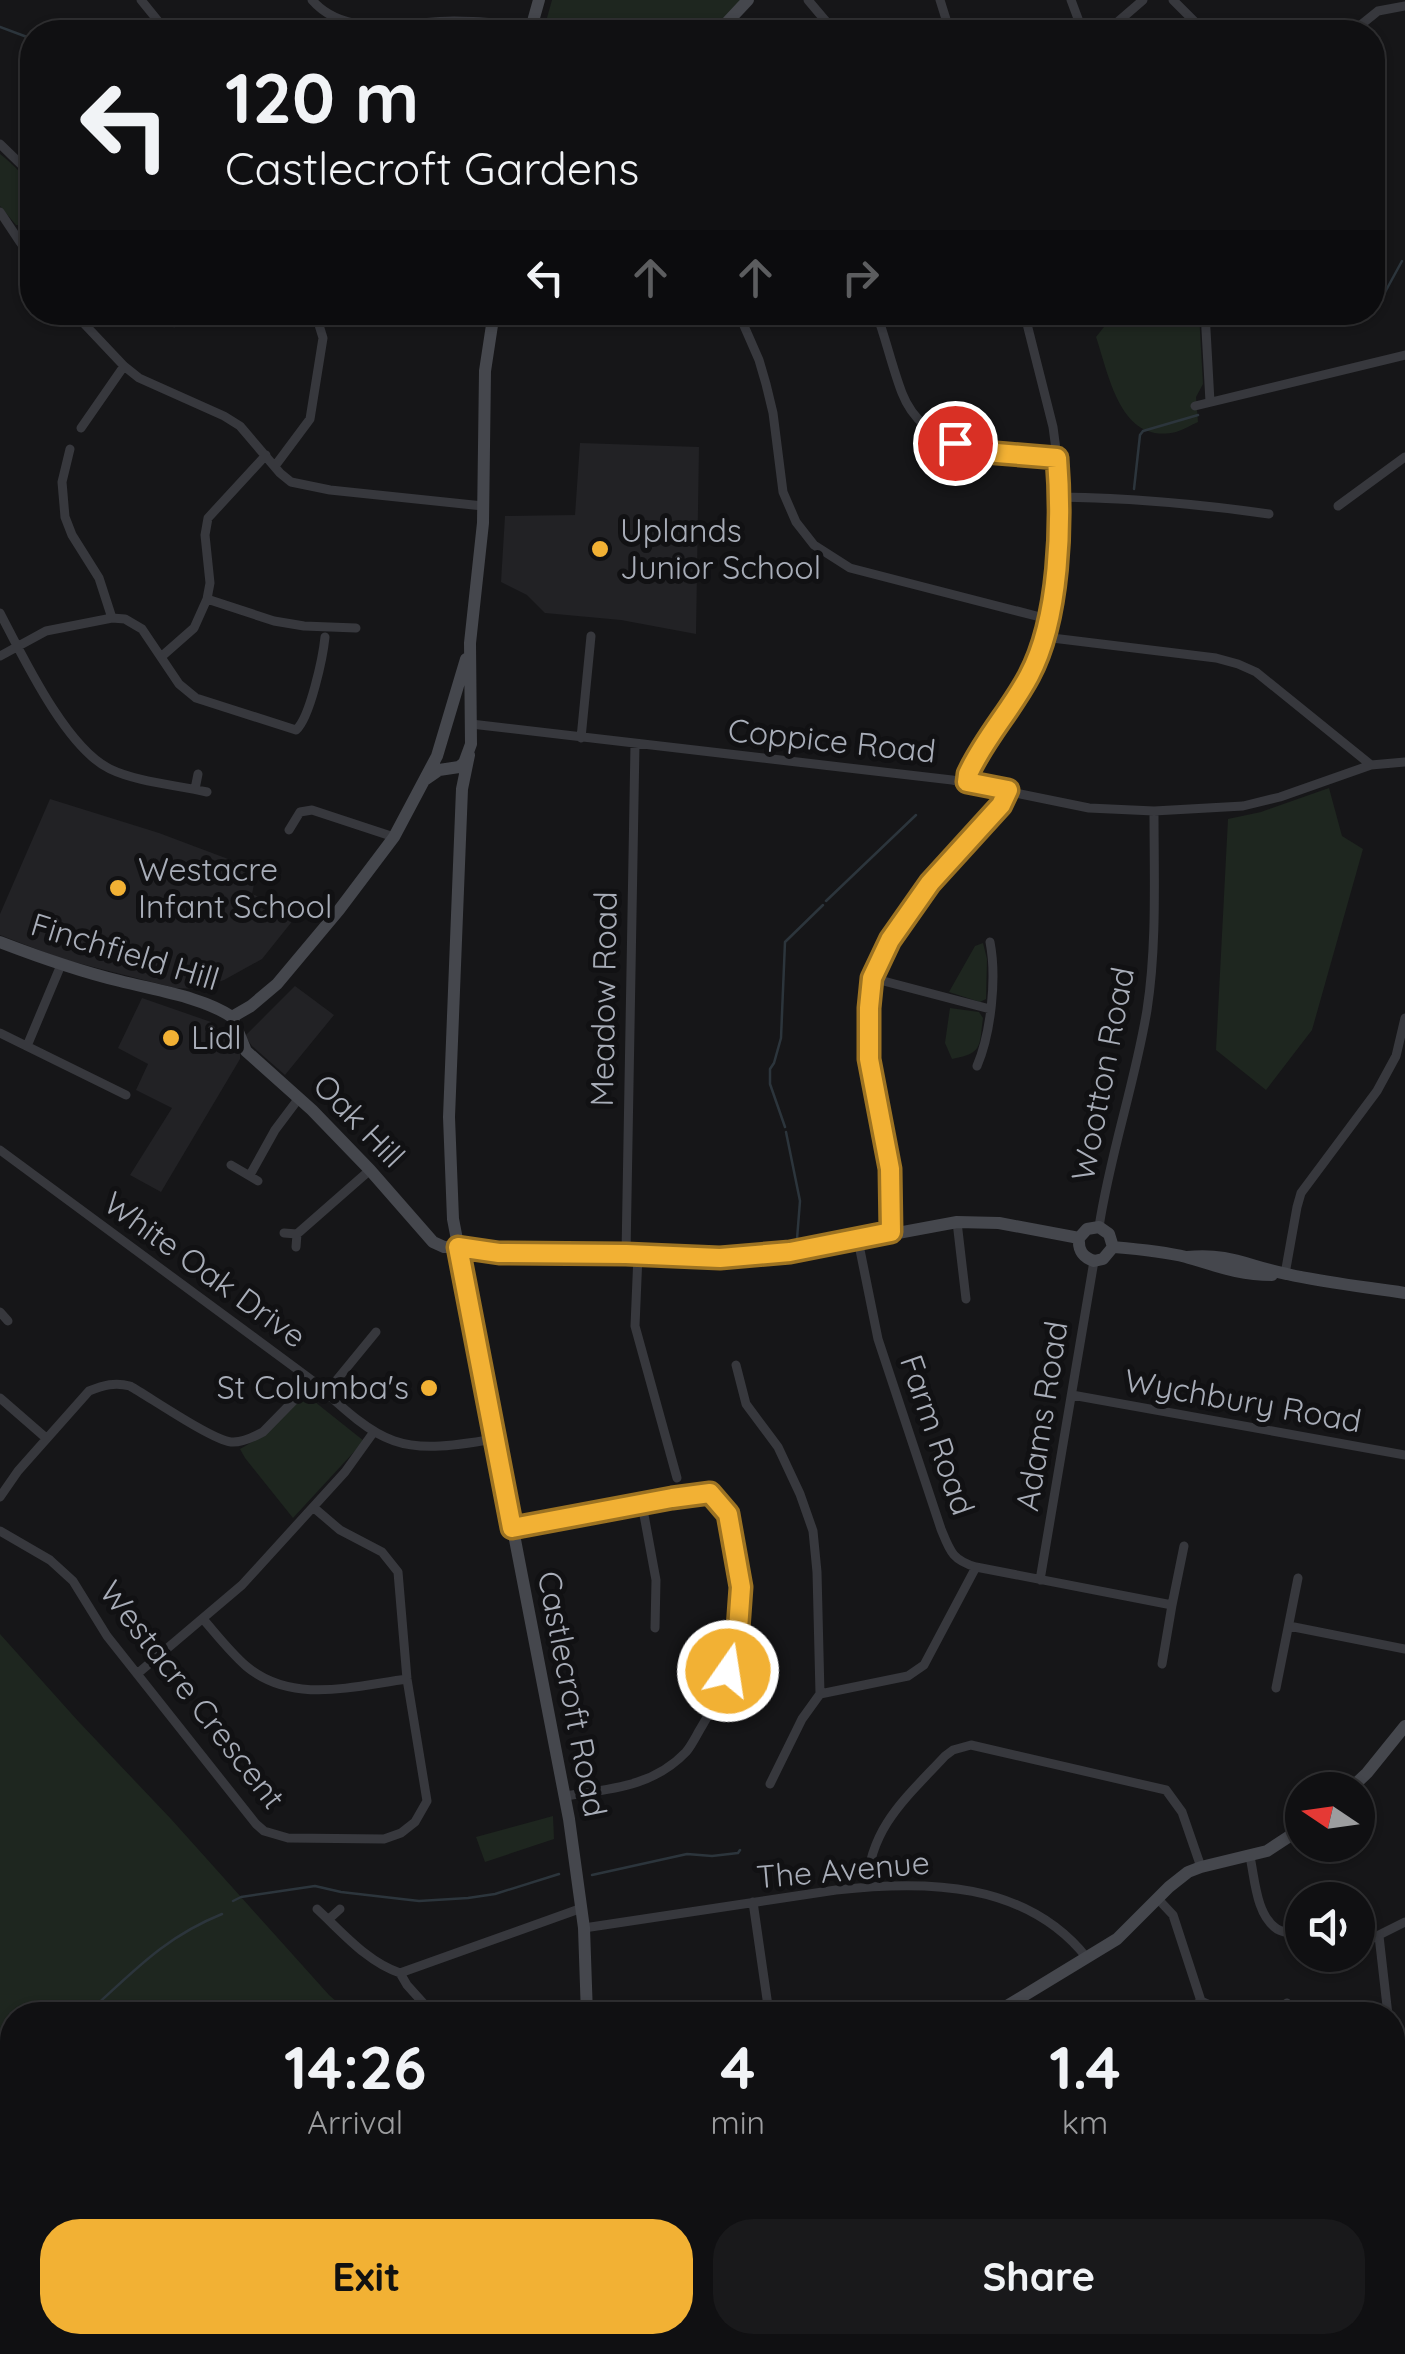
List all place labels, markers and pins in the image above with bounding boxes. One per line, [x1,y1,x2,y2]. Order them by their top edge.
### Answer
pin [913,401,998,486]
place label: Uplands Junior School [620,510,821,587]
marker: Uplands Junior School [589,538,611,560]
place label: Westacre Infant School [138,849,332,926]
marker: Westacre Infant School [107,877,129,899]
place label: Lidl [191,1017,242,1057]
marker: Lidl [160,1027,182,1049]
place label: St Columba's [217,1367,409,1407]
marker: St Columba's [418,1377,440,1399]

